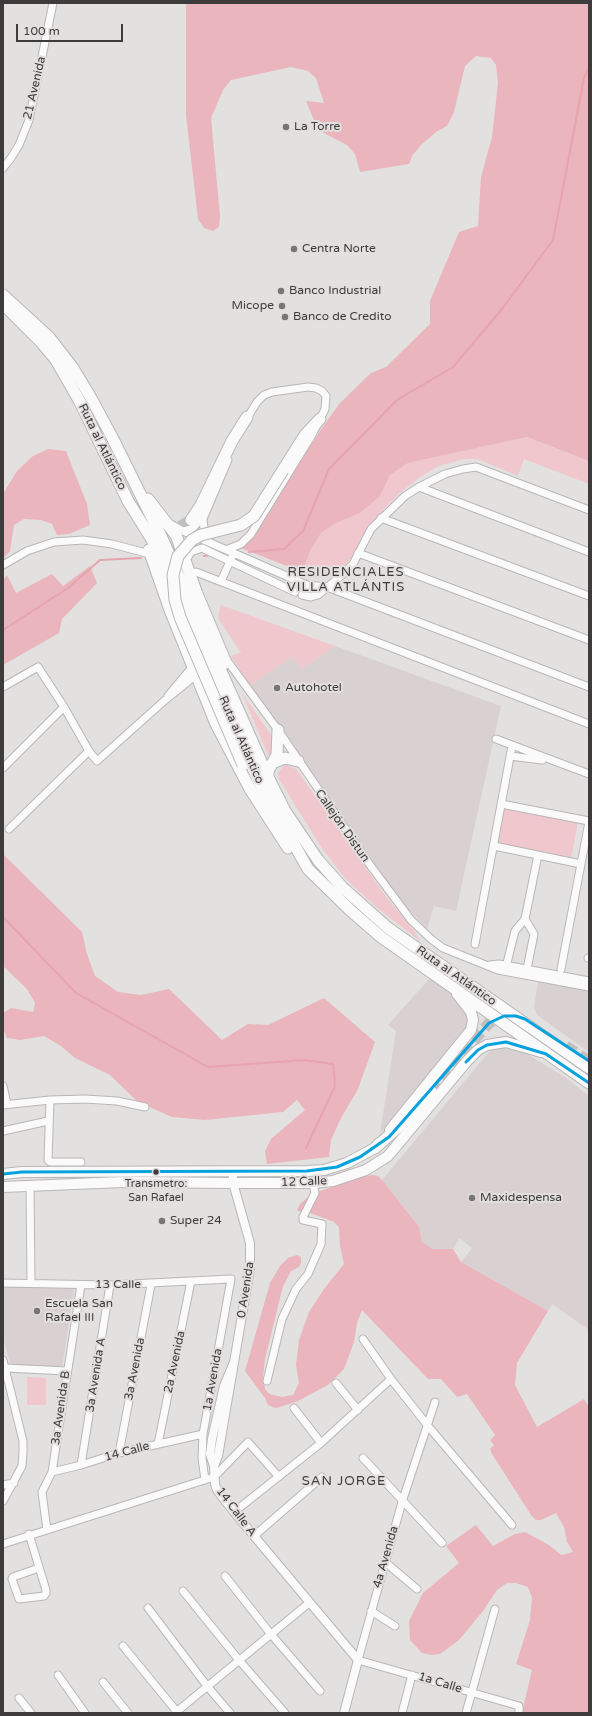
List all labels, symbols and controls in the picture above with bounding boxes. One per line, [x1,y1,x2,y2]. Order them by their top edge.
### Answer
scale bar [18,16,125,42]
text: 100 m [23,24,60,38]
street label: 21 Avenida [21,55,49,121]
place label: La Torre [294,120,340,134]
marker: La Torre [281,122,291,132]
place label: Centra Norte [302,242,376,256]
marker: Centra Norte [289,244,299,254]
place label: Banco Industrial [289,284,381,298]
marker: Banco Industrial [276,286,286,296]
place label: Micope [232,299,274,313]
marker: Micope [277,301,287,311]
place label: Banco de Credito [293,310,391,324]
marker: Banco de Credito [280,312,290,322]
street label: Ruta al Atlántico [75,401,129,493]
district label: RESIDENCIALES VILLA ATLÁNTIS [287,565,405,596]
place label: Autohotel [285,681,342,695]
marker: Autohotel [272,683,282,693]
street label: Ruta al Atlántico [215,694,267,786]
street label: Callejón Distun [312,787,372,865]
street label: Ruta al Atlántico [413,943,499,1009]
marker: Transmetro: San Rafael [151,1167,161,1177]
street label: 12 Calle [281,1174,327,1190]
place label: Transmetro: San Rafael [125,1177,187,1203]
place label: Maxidespensa [480,1191,562,1205]
marker: Maxidespensa [467,1193,477,1203]
place label: Super 24 [170,1214,222,1228]
marker: Super 24 [157,1216,167,1226]
street label: 0 Avenida [234,1261,258,1319]
street label: 13 Calle [95,1278,141,1292]
place label: Escuela San Rafael III [45,1297,113,1325]
marker: Escuela San Rafael III [32,1306,42,1316]
street label: 2a Avenida [161,1329,189,1395]
street label: 3a Avenida [122,1336,148,1402]
street label: 3a Avenida A [83,1337,109,1413]
street label: 1a Avenida [200,1347,226,1413]
street label: 3a Avenida B [49,1370,73,1446]
street label: 14 Calle [103,1439,151,1465]
district label: SAN JORGE [302,1474,386,1490]
street label: 14 Calle A [213,1484,259,1540]
street label: 4a Avenida [370,1524,402,1590]
street label: 1a Calle [416,1669,464,1697]

